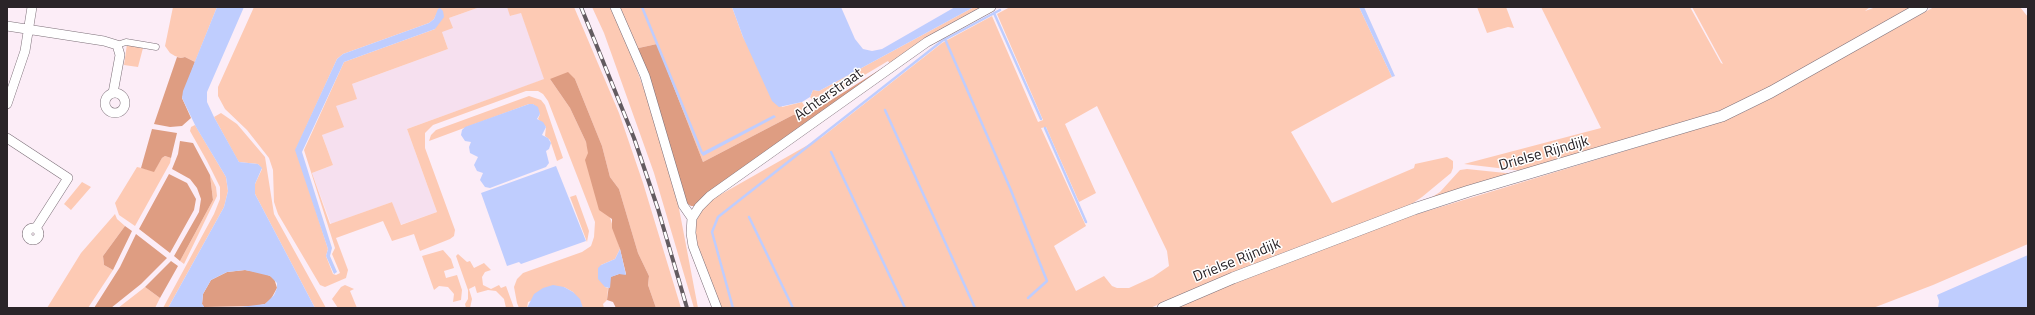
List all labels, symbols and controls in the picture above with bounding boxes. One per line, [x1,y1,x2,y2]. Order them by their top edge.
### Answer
street label: Achterstraat [791,65,867,125]
street label: Drielse Rijndijk [1497,133,1591,175]
street label: Drielse Rijndijk [1191,235,1283,287]

